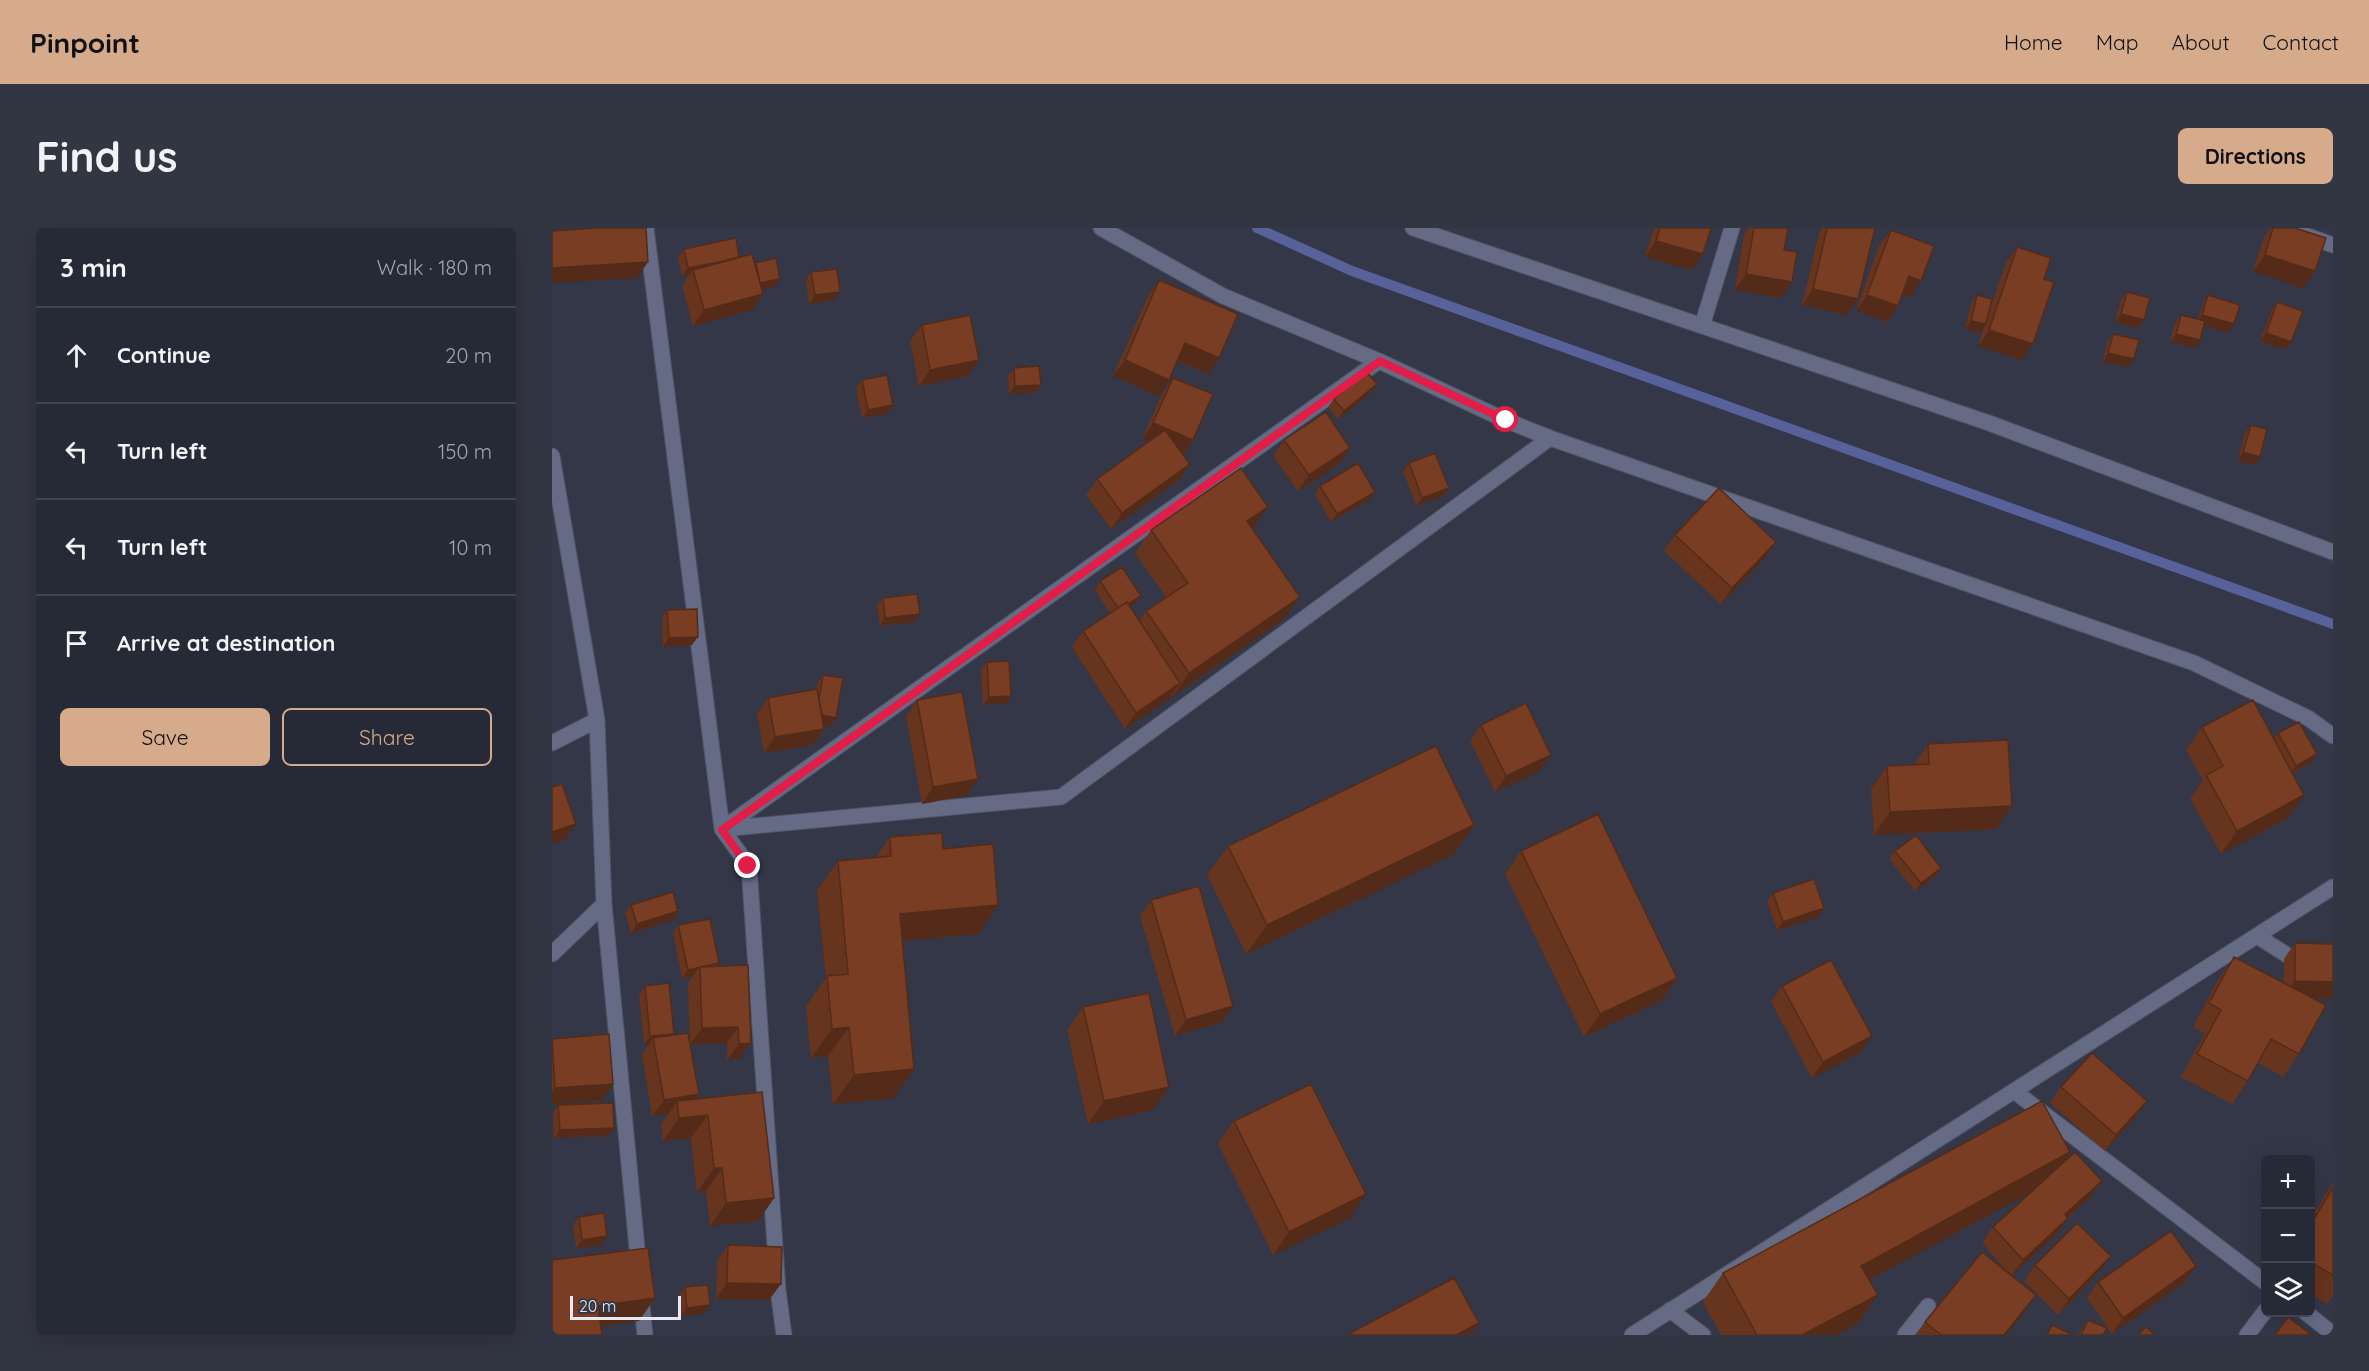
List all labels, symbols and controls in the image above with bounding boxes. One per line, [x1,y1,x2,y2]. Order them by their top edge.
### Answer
text: Pinpoint [30,25,140,60]
text: Home [2004,29,2063,55]
text: Map [2096,29,2139,55]
text: About [2172,29,2230,55]
text: Contact [2263,29,2339,55]
button: Directions [2178,128,2333,184]
text: Find us [36,130,178,183]
text: 3 min [60,251,127,284]
text: Walk · 180 m [377,255,492,280]
icon: ahead [60,339,93,372]
text: Continue [117,341,211,369]
text: 20 m [445,343,492,368]
route start [1492,406,1518,432]
icon: left [60,435,93,468]
text: Turn left [117,437,207,465]
text: 150 m [438,439,492,464]
icon: left [60,531,93,564]
text: Turn left [117,533,207,561]
text: 10 m [449,535,492,560]
icon: arrive [60,627,93,660]
text: Arrive at destination [117,629,335,657]
button: Save [60,708,270,766]
button: Share [282,708,492,766]
route end [734,852,760,878]
map controls [2261,1155,2315,1317]
button: + [2261,1155,2315,1209]
button: − [2261,1209,2315,1263]
button: layers [2261,1263,2315,1317]
scale bar [570,1293,681,1320]
text: 20 m [579,1296,616,1316]

